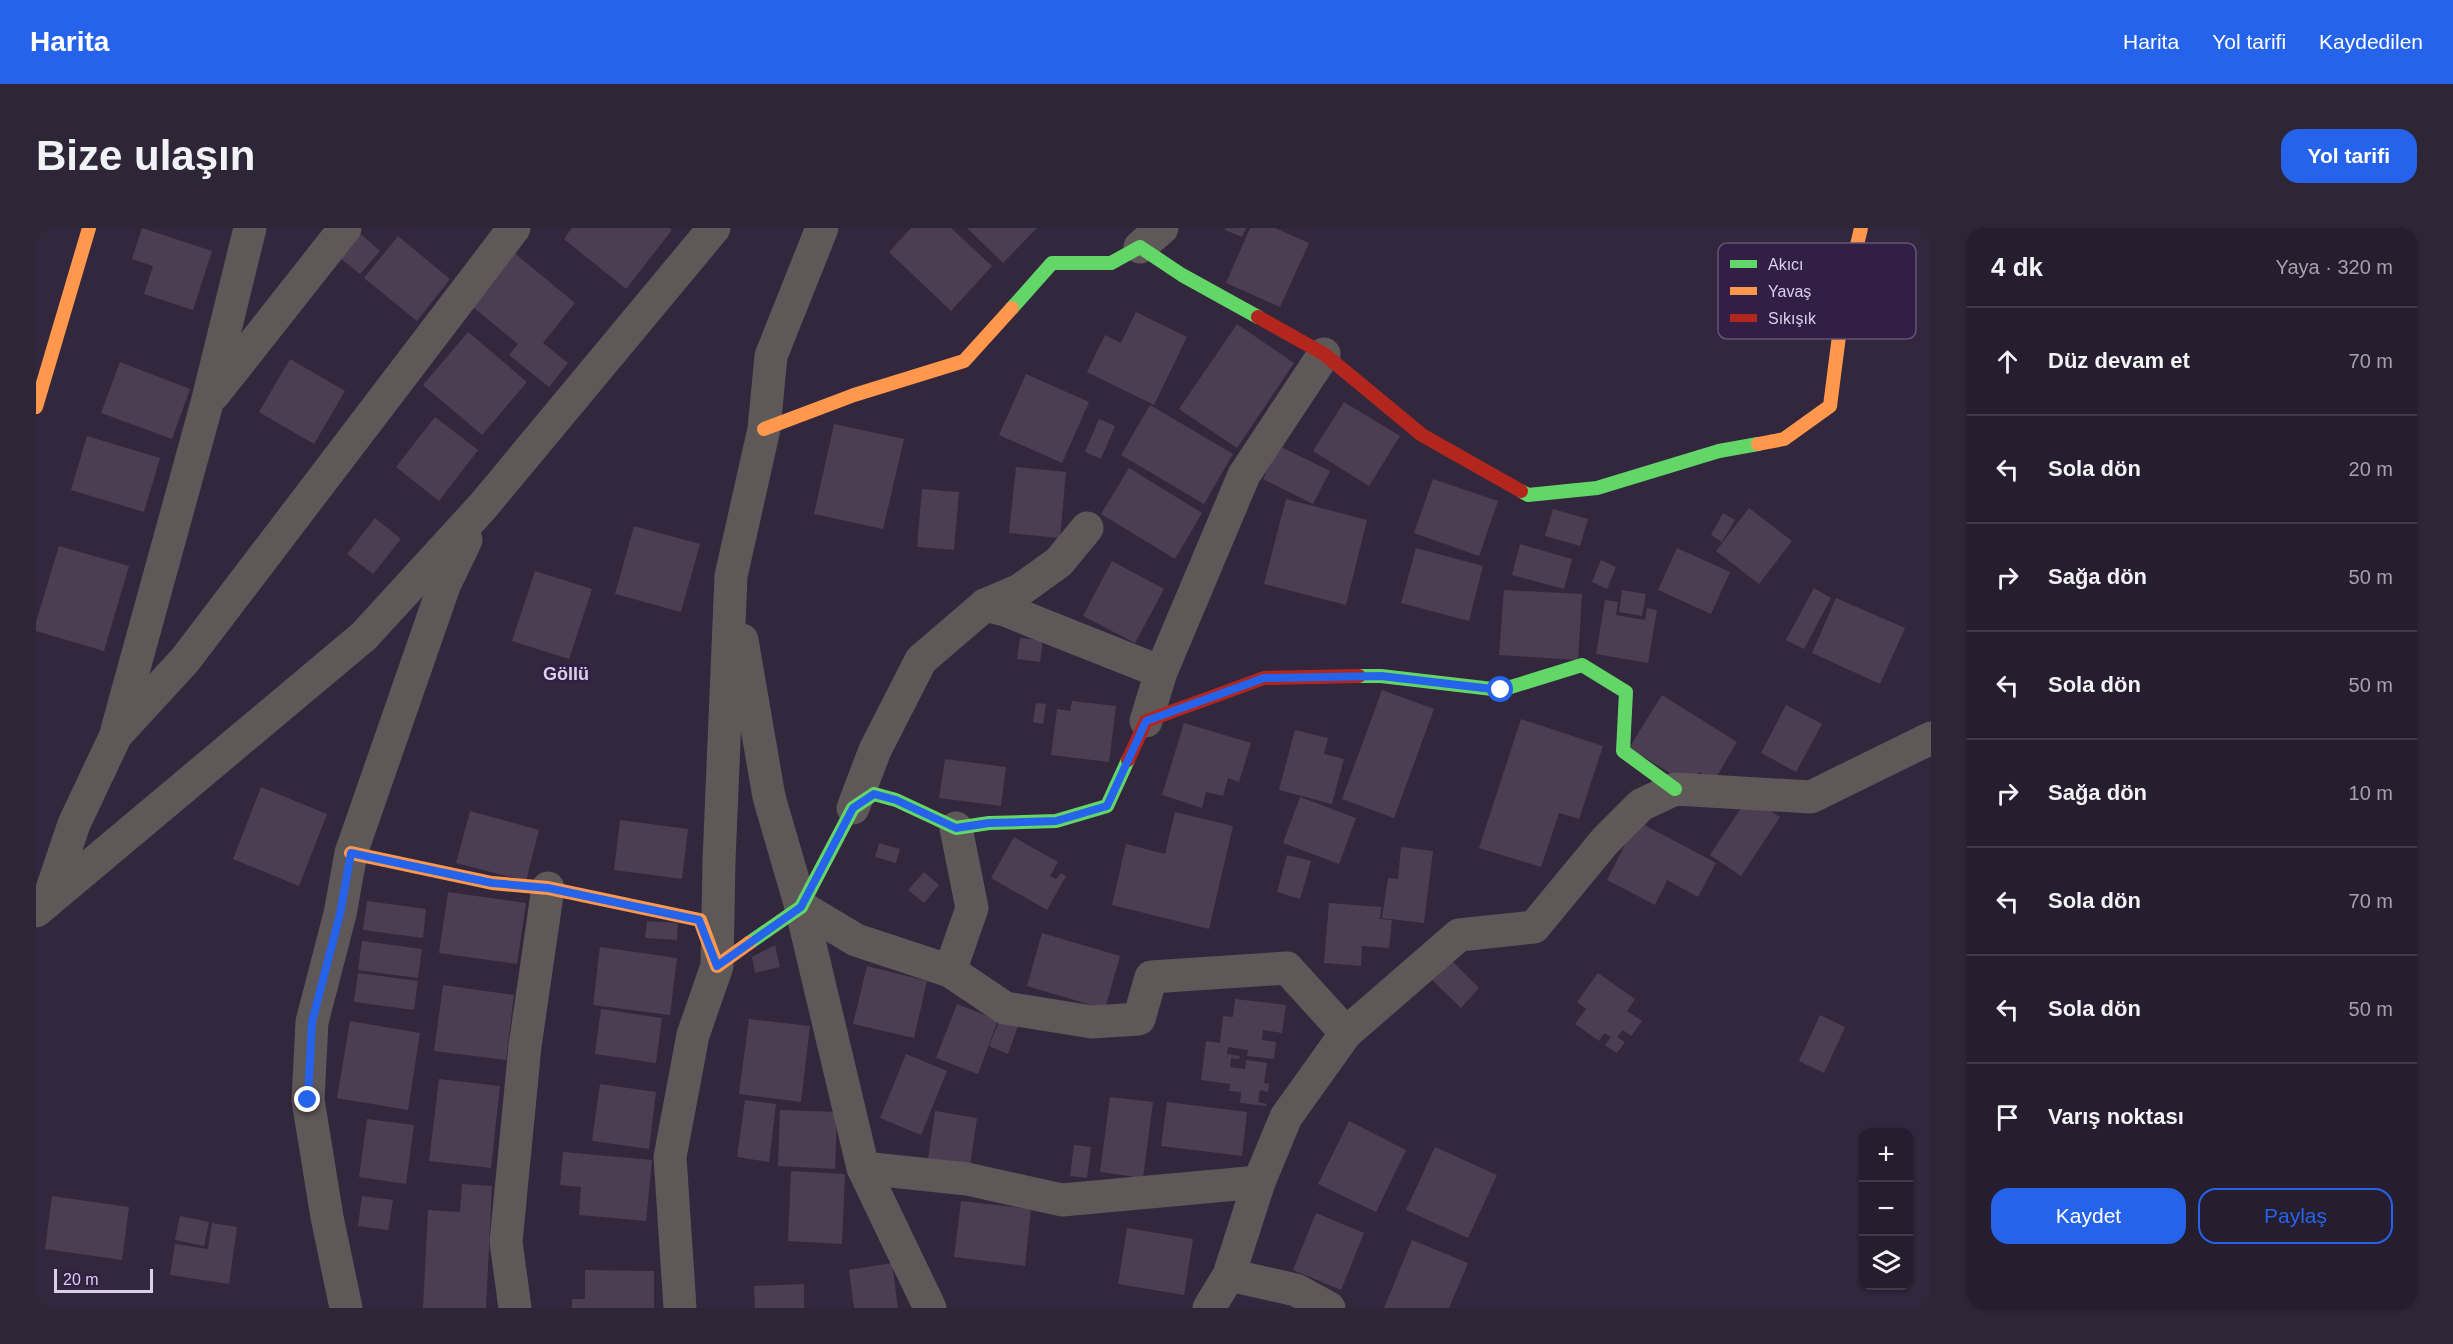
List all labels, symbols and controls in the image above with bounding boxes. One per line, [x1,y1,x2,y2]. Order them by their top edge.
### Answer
text: Harita [30,26,109,57]
text: Harita [2123,30,2179,53]
text: Yol tarifi [2212,30,2286,53]
text: Kaydedilen [2319,30,2423,53]
button: Yol tarifi [2281,129,2417,183]
text: Bize ulaşın [36,132,255,179]
legend [1718,243,1916,339]
text: 4 dk [1991,252,2043,282]
text: Akıcı [1768,256,1804,273]
text: Yaya · 320 m [2276,256,2393,278]
text: Yavaş [1768,283,1811,300]
text: Sıkışık [1768,310,1817,327]
icon: ahead [1991,345,2024,378]
text: Düz devam et [2048,348,2190,373]
text: 70 m [2349,350,2393,372]
icon: left [1991,453,2024,486]
text: Sola dön [2048,456,2141,481]
text: 20 m [2349,458,2393,480]
icon: right [1991,561,2024,594]
text: Sağa dön [2048,564,2147,589]
text: 50 m [2349,566,2393,588]
district label: Göllü [543,664,589,684]
icon: left [1991,669,2024,702]
text: Sola dön [2048,672,2141,697]
text: 50 m [2349,674,2393,696]
route start [1487,676,1513,702]
icon: right [1991,777,2024,810]
text: Sağa dön [2048,780,2147,805]
text: 10 m [2349,782,2393,804]
icon: left [1991,885,2024,918]
text: Sola dön [2048,888,2141,913]
text: 70 m [2349,890,2393,912]
icon: left [1991,993,2024,1026]
text: Sola dön [2048,996,2141,1021]
text: 50 m [2349,998,2393,1020]
route end [294,1086,320,1112]
icon: arrive [1991,1101,2024,1134]
text: Varış noktası [2048,1104,2184,1129]
map controls [1859,1128,1913,1290]
button: + [1859,1128,1913,1182]
button: − [1859,1182,1913,1236]
button: Kaydet [1991,1188,2186,1244]
button: Paylaş [2198,1188,2393,1244]
button: layers [1859,1236,1913,1290]
scale bar [54,1266,153,1294]
text: 20 m [63,1271,99,1288]

